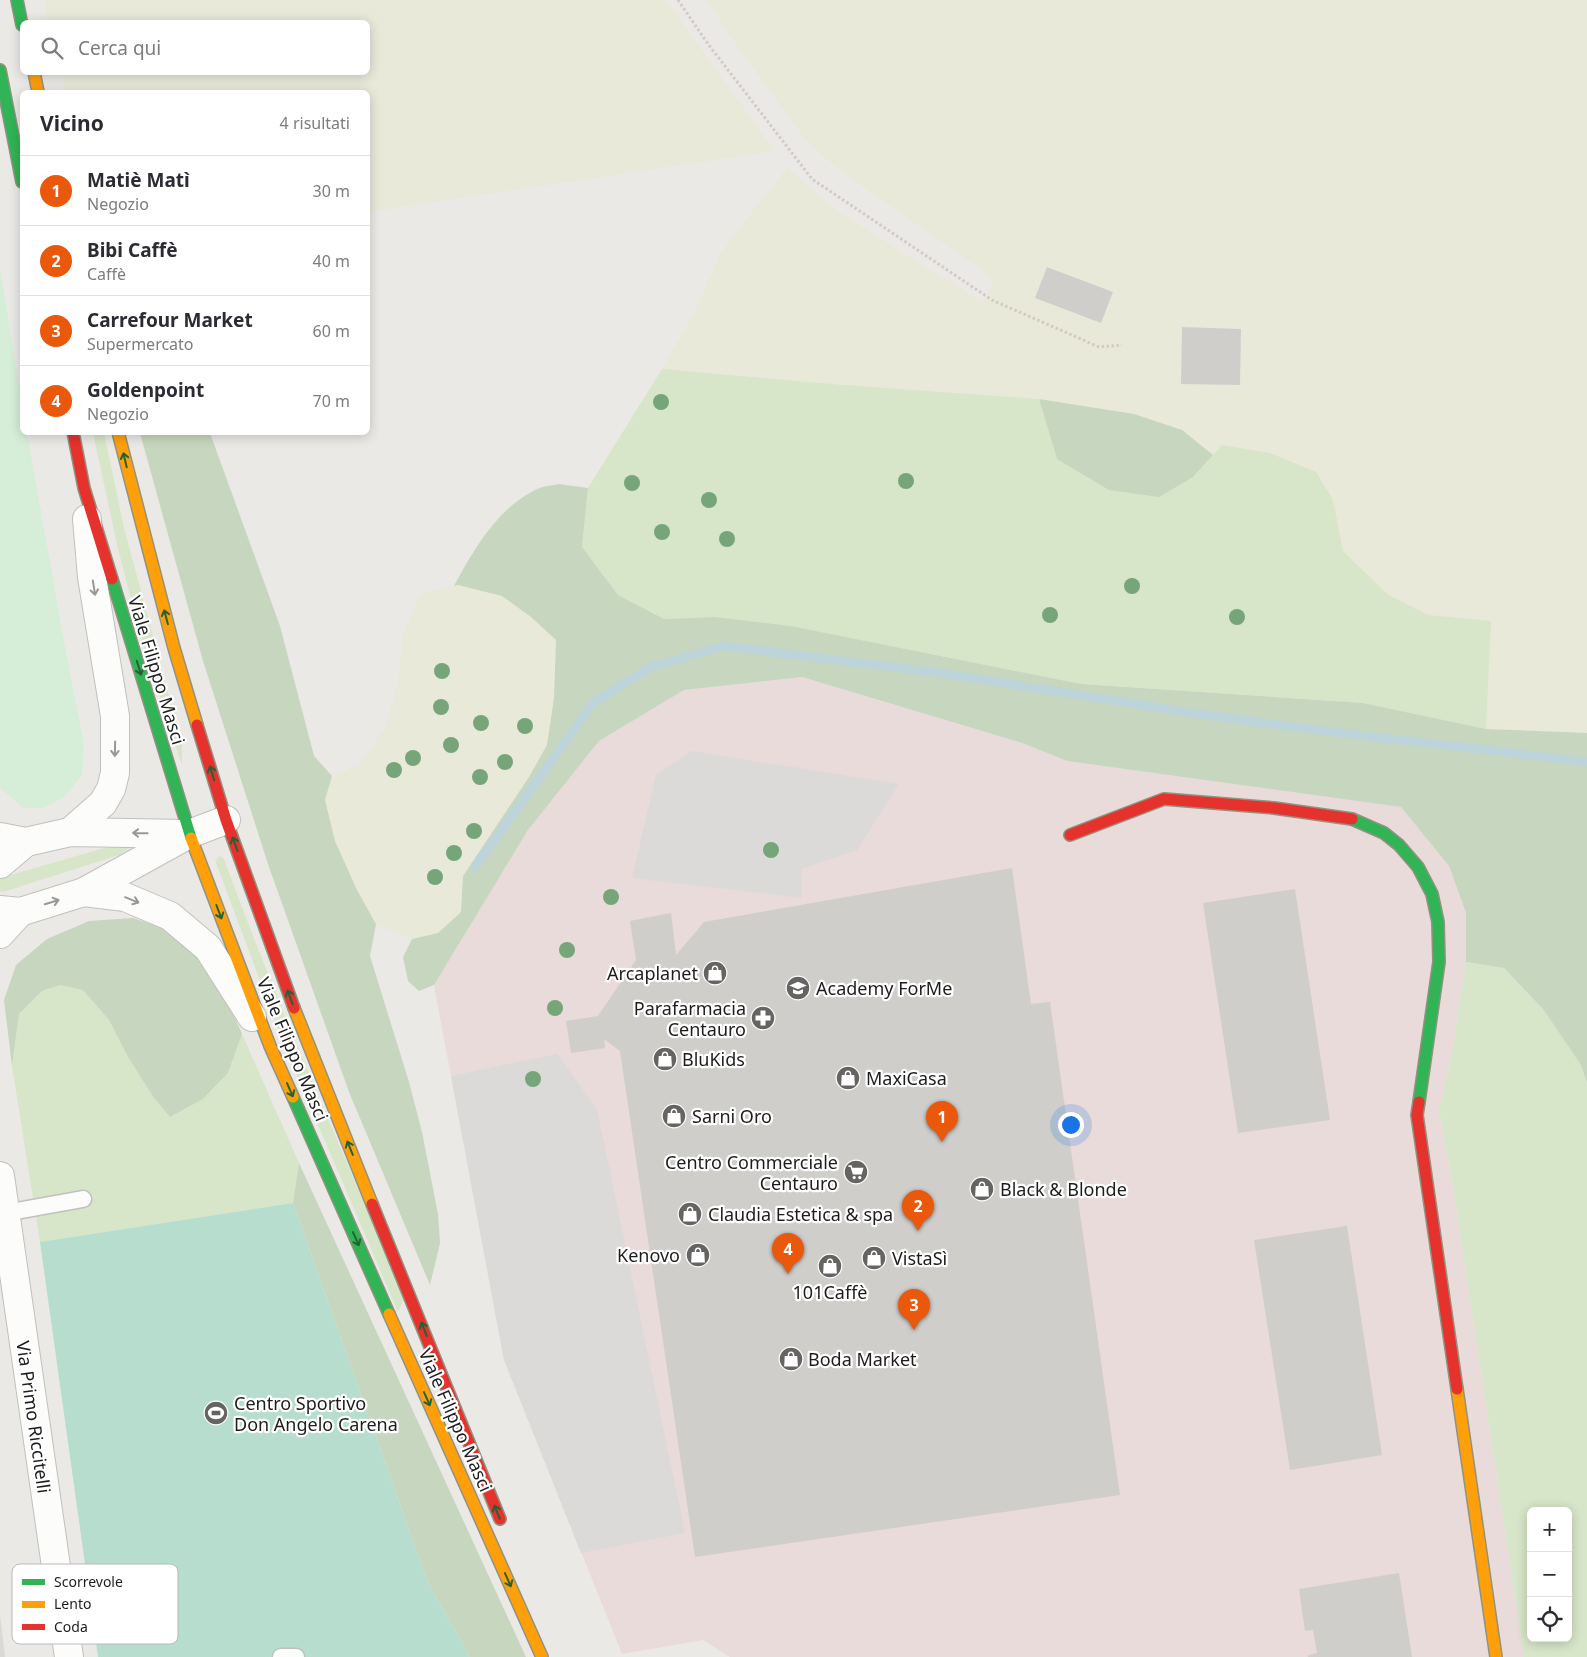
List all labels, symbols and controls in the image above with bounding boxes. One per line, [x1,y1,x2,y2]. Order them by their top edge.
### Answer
search box [20,20,370,75]
icon: search [38,34,66,62]
text: Cerca qui [78,35,161,61]
text: Vicino [40,109,104,137]
text: 4 risultati [280,112,350,134]
text: Matiè Matì [87,167,190,193]
text: 1 [51,180,61,202]
text: 30 m [313,180,350,202]
text: Negozio [87,193,149,215]
text: Bibi Caffè [87,237,178,263]
text: 2 [51,250,61,272]
text: 40 m [313,250,350,272]
text: Caffè [87,263,126,285]
text: Carrefour Market [87,307,253,333]
text: 3 [51,320,61,342]
text: 60 m [313,320,350,342]
text: Supermercato [87,333,194,355]
text: Goldenpoint [87,377,204,403]
text: 4 [51,390,61,412]
text: 70 m [313,390,350,412]
text: Negozio [87,403,149,425]
one-way arrow [120,453,129,469]
one-way arrow [89,580,99,596]
street label: Viale Filippo Masci [123,593,191,747]
one-way arrow [161,610,170,626]
one-way arrow [134,660,144,676]
one-way arrow [110,740,120,757]
one-way arrow [207,766,216,781]
one-way arrow [132,828,148,838]
one-way arrow [230,837,239,852]
one-way arrow [124,896,139,906]
one-way arrow [44,897,60,907]
one-way arrow [215,904,224,919]
shop icon: Arcaplanet [702,960,728,986]
place label: Arcaplanet [607,961,698,985]
street label: Viale Filippo Masci [252,973,334,1125]
school or university icon: Academy ForMe [785,975,811,1001]
place label: Academy ForMe [816,976,952,1000]
one-way arrow [285,990,294,1005]
place label: Parafarmacia Centauro [634,996,746,1041]
pharmacy icon: Parafarmacia Centauro [750,1005,776,1031]
shop icon: BluKids [652,1046,678,1072]
place label: BluKids [682,1047,745,1071]
shop icon: MaxiCasa [835,1065,861,1091]
place label: MaxiCasa [866,1066,947,1090]
one-way arrow [285,1082,295,1097]
pin: 1 [926,1101,958,1142]
shop icon: Sarni Oro [661,1103,687,1129]
place label: Sarni Oro [692,1104,772,1128]
your location [1058,1112,1084,1138]
one-way arrow [345,1141,354,1156]
place label: Centro Commerciale Centauro [665,1150,838,1195]
supermarket icon: Centro Commerciale Centauro [843,1159,869,1185]
shop icon: Black & Blonde [969,1176,995,1202]
place label: Black & Blonde [1000,1177,1127,1201]
pin: 2 [902,1190,934,1231]
shop icon: Claudia Estetica & spa [677,1201,703,1227]
place label: Claudia Estetica & spa [708,1202,893,1226]
one-way arrow [351,1231,361,1246]
pin: 4 [772,1233,804,1274]
shop icon: Kenovo [685,1242,711,1268]
place label: Kenovo [617,1243,680,1267]
shop icon: VistaSì [861,1245,887,1271]
place label: VistaSì [892,1246,947,1270]
shop icon: 101Caffè [817,1253,843,1279]
place label: 101Caffè [793,1280,867,1304]
pin: 3 [898,1289,930,1330]
one-way arrow [419,1322,428,1337]
street label: Via Primo Riccitelli [11,1339,57,1495]
street label: Viale Filippo Masci [414,1345,498,1495]
shop icon: Boda Market [778,1346,804,1372]
place label: Boda Market [808,1347,917,1371]
place label: Centro Sportivo Don Angelo Carena [234,1391,398,1436]
one-way arrow [423,1391,433,1406]
sports icon: Centro Sportivo Don Angelo Carena [203,1400,229,1426]
one-way arrow [492,1505,502,1520]
map controls [1527,1507,1572,1642]
button: + [1527,1507,1572,1552]
button: − [1527,1552,1572,1597]
legend [12,1564,178,1644]
text: Scorrevole [54,1572,123,1591]
one-way arrow [503,1572,513,1587]
text: Lento [54,1594,91,1613]
button: locate [1527,1597,1572,1642]
text: Coda [54,1617,88,1636]

